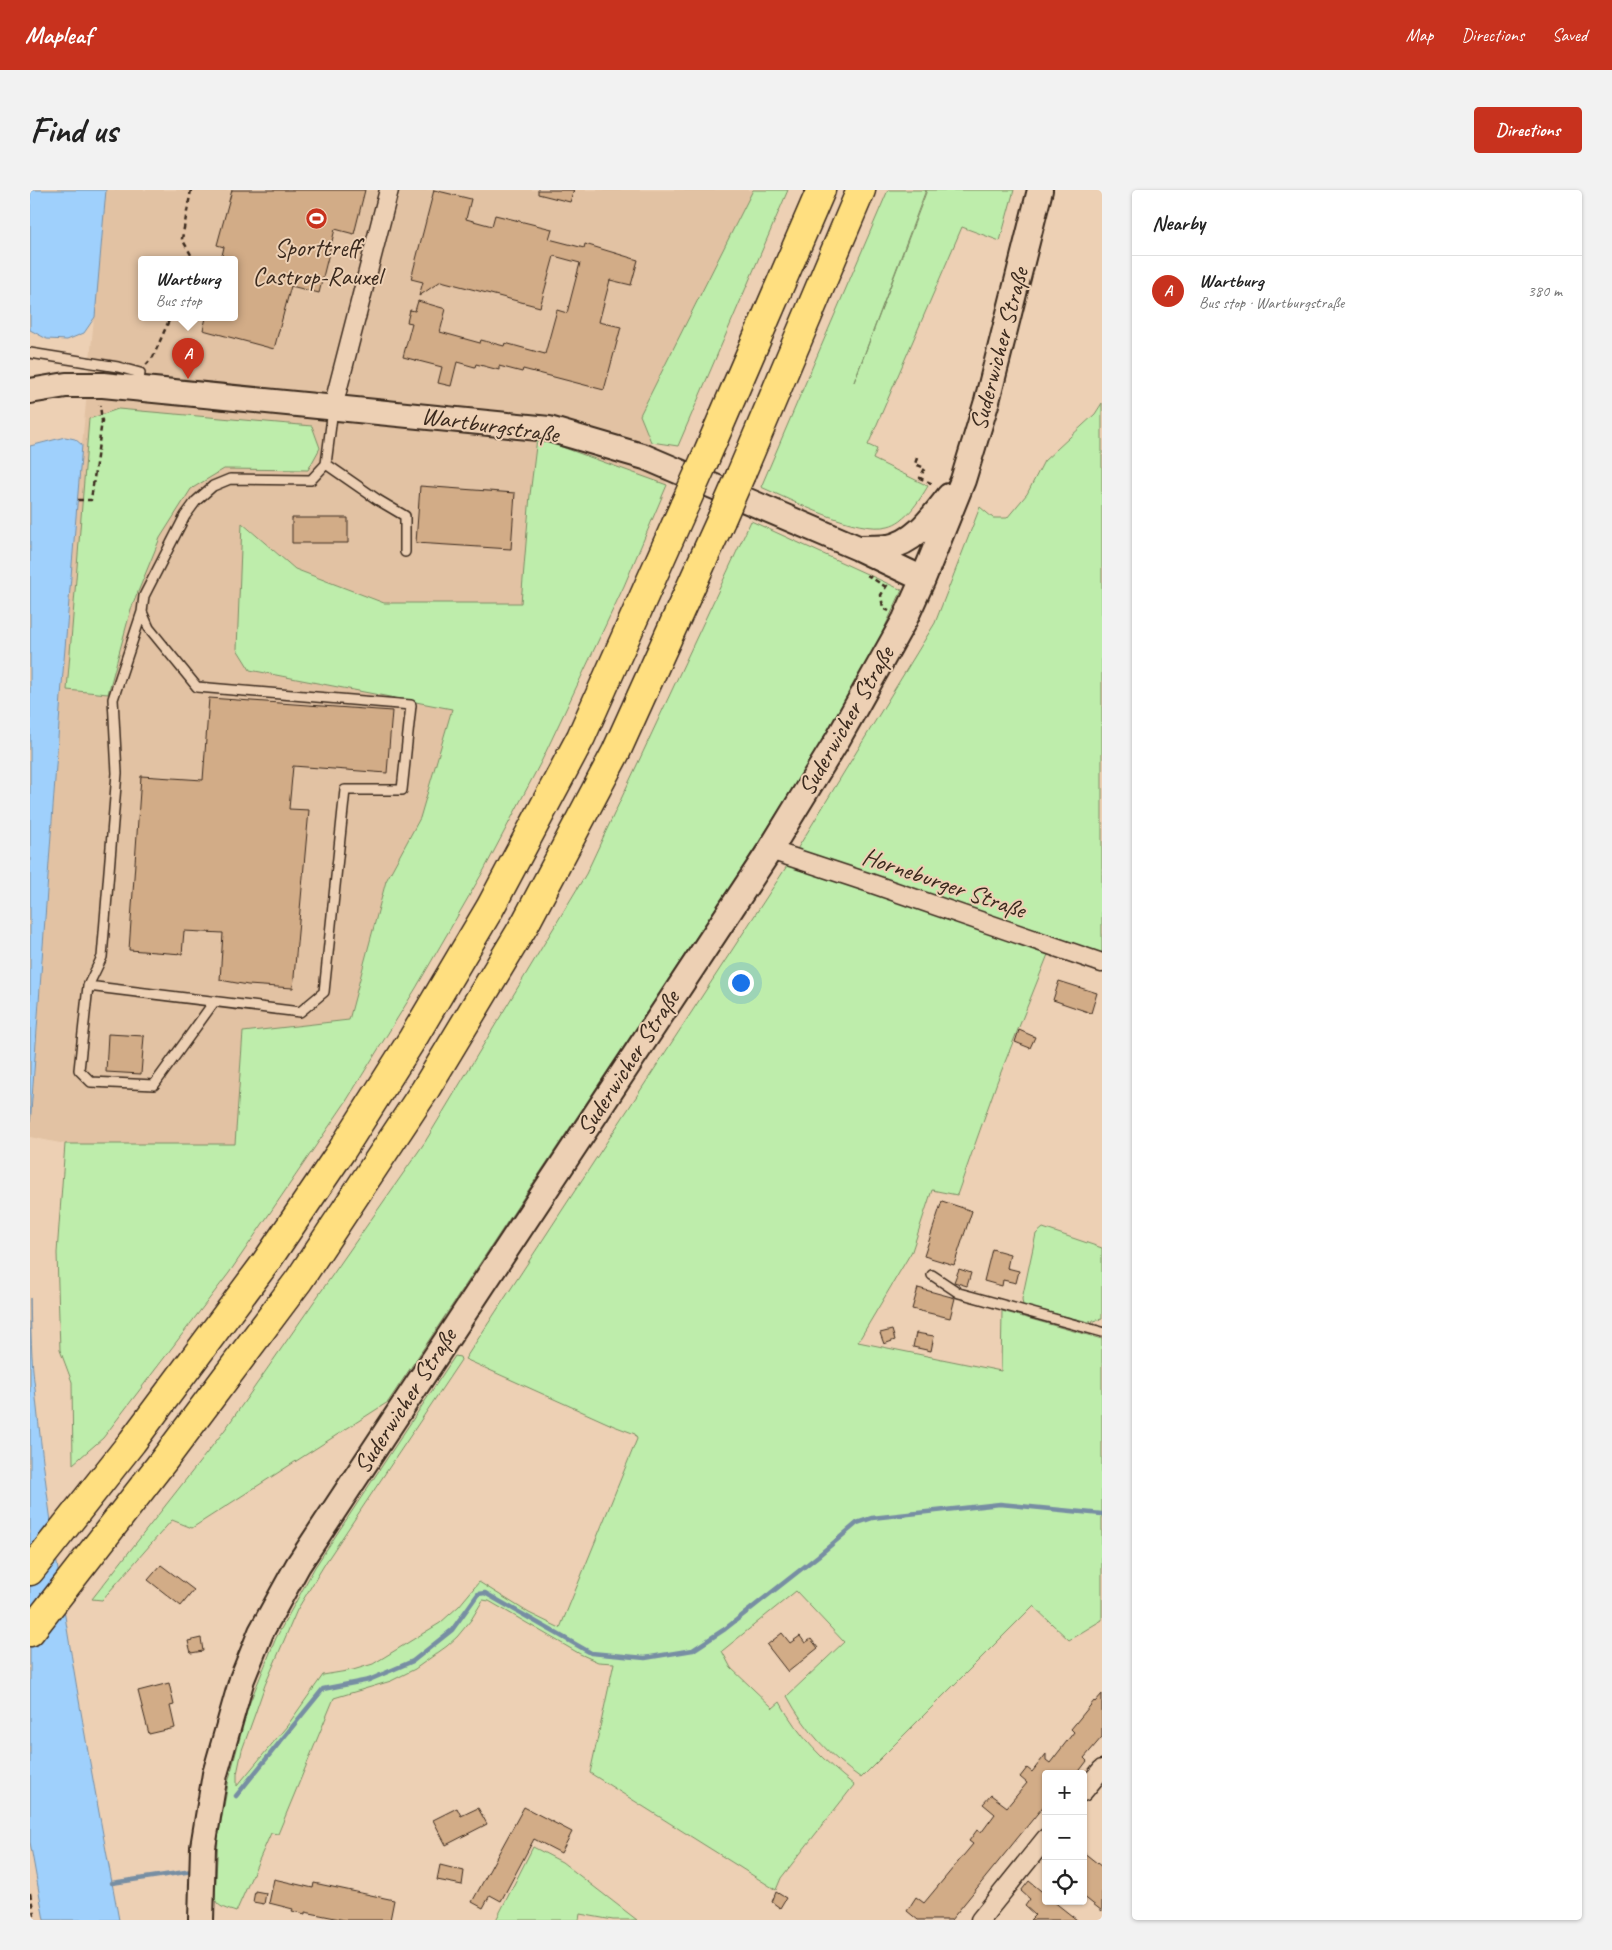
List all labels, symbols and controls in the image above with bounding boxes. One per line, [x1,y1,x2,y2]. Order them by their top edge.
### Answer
text: Mapleaf [25,20,92,50]
text: Map [1406,24,1433,46]
text: Directions [1461,24,1524,46]
text: Saved [1552,24,1587,46]
button: Directions [1474,107,1582,153]
text: Find us [30,108,117,153]
sports icon: Sporttreff Castrop-Rauxel [305,207,329,231]
text: Nearby [1152,210,1205,236]
place label: Sporttreff Castrop-Rauxel [252,232,386,293]
popup [138,256,238,321]
street label: Suderwicher Straße [962,262,1037,434]
text: Wartburg [156,267,220,291]
text: Wartburg [1199,269,1264,293]
text: A [1164,281,1172,301]
text: 380 m [1528,281,1562,301]
text: Bus stop [156,291,202,311]
text: Bus stop · Wartburgstraße [1199,293,1344,313]
pin: A [172,338,204,379]
street label: Wartburgstraße [419,400,563,451]
street label: Suderwicher Straße [790,639,903,801]
street label: Horneburger Straße [858,840,1032,926]
your location [728,970,754,996]
street label: Suderwicher Straße [569,983,688,1142]
street label: Suderwicher Straße [346,1321,465,1480]
map controls [1042,1770,1087,1905]
button: + [1042,1770,1087,1815]
button: − [1042,1815,1087,1860]
button: locate [1042,1860,1087,1905]

